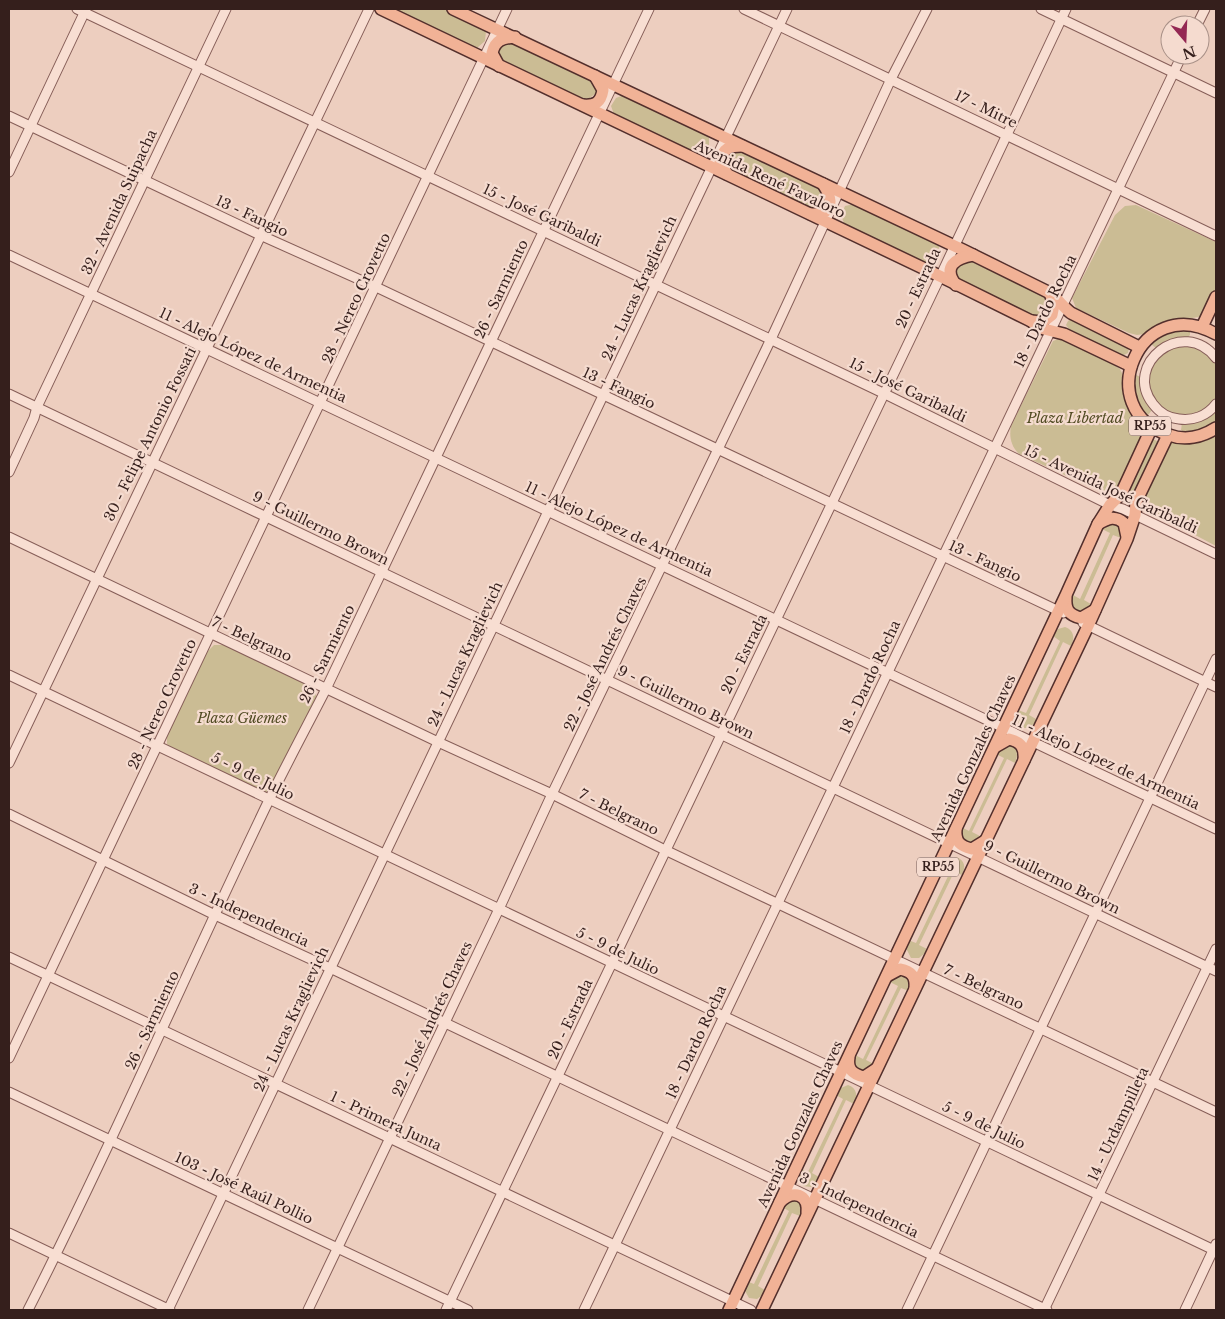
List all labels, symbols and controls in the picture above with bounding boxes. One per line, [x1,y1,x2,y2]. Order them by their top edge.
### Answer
north arrow [1160,15,1210,65]
text: N [1180,42,1198,63]
street label: 17 - Mitre [952,86,1020,132]
street label: 32 - Avenida Suipacha [77,126,161,278]
street label: Avenida René Favaloro [691,136,848,222]
street label: 15 - José Garibaldi [480,180,604,250]
street label: 13 - Fangio [213,191,291,241]
street label: 24 - Lucas Kraglievich [597,212,681,363]
street label: 28 - Nereo Crovetto [318,230,394,366]
street label: 26 - Sarmiento [470,236,532,342]
street label: 20 - Estrada [892,245,945,331]
street label: 18 - Dardo Rocha [1010,251,1080,370]
street label: 11 - Alejo López de Armentia [156,304,350,407]
street label: 30 - Felipe Antonio Fossati [100,344,200,524]
street label: 15 - José Garibaldi [846,354,970,426]
street label: 13 - Fangio [580,363,658,413]
park label: Plaza Libertad [1026,409,1124,427]
road number: RP55 [1129,416,1171,436]
street label: 15 - Avenida José Garibaldi [1021,441,1201,537]
street label: 11 - Alejo López de Armentia [522,478,716,581]
street label: 9 - Guillermo Brown [250,487,392,569]
street label: 13 - Fangio [946,536,1024,586]
street label: 22 - José Andrés Chaves [560,574,650,734]
street label: 24 - Lucas Kraglievich [423,578,507,729]
street label: 26 - Sarmiento [295,602,359,706]
street label: 20 - Estrada [717,611,771,697]
street label: 7 - Belgrano [209,613,295,665]
street label: 18 - Dardo Rocha [836,617,904,737]
street label: 28 - Nereo Crovetto [124,636,200,772]
street label: 9 - Guillermo Brown [615,661,757,743]
street label: Avenida Gonzales Chaves [926,672,1020,845]
park label: Plaza Güemes [196,709,287,727]
street label: 11 - Alejo López de Armentia [1009,711,1203,814]
street label: 5 - 9 de Julio [209,748,297,804]
street label: 7 - Belgrano [576,785,662,839]
street label: 9 - Guillermo Brown [981,836,1123,918]
road number: RP55 [917,858,959,876]
street label: 3 - Independencia [186,879,312,951]
street label: 5 - 9 de Julio [574,923,662,979]
street label: 22 - José Andrés Chaves [388,938,476,1100]
street label: 24 - Lucas Kraglievich [249,943,333,1094]
street label: 7 - Belgrano [941,961,1027,1013]
street label: 26 - Sarmiento [121,967,183,1073]
street label: 20 - Estrada [544,976,597,1062]
street label: 18 - Dardo Rocha [662,982,730,1102]
street label: Avenida Gonzales Chaves [753,1038,847,1211]
street label: 14 - Urdampilleta [1084,1064,1152,1184]
street label: 1 - Primera Junta [328,1087,445,1155]
street label: 5 - 9 de Julio [940,1097,1028,1153]
street label: 103 - José Raúl Pollio [172,1148,316,1228]
street label: 3 - Independencia [796,1168,922,1242]

